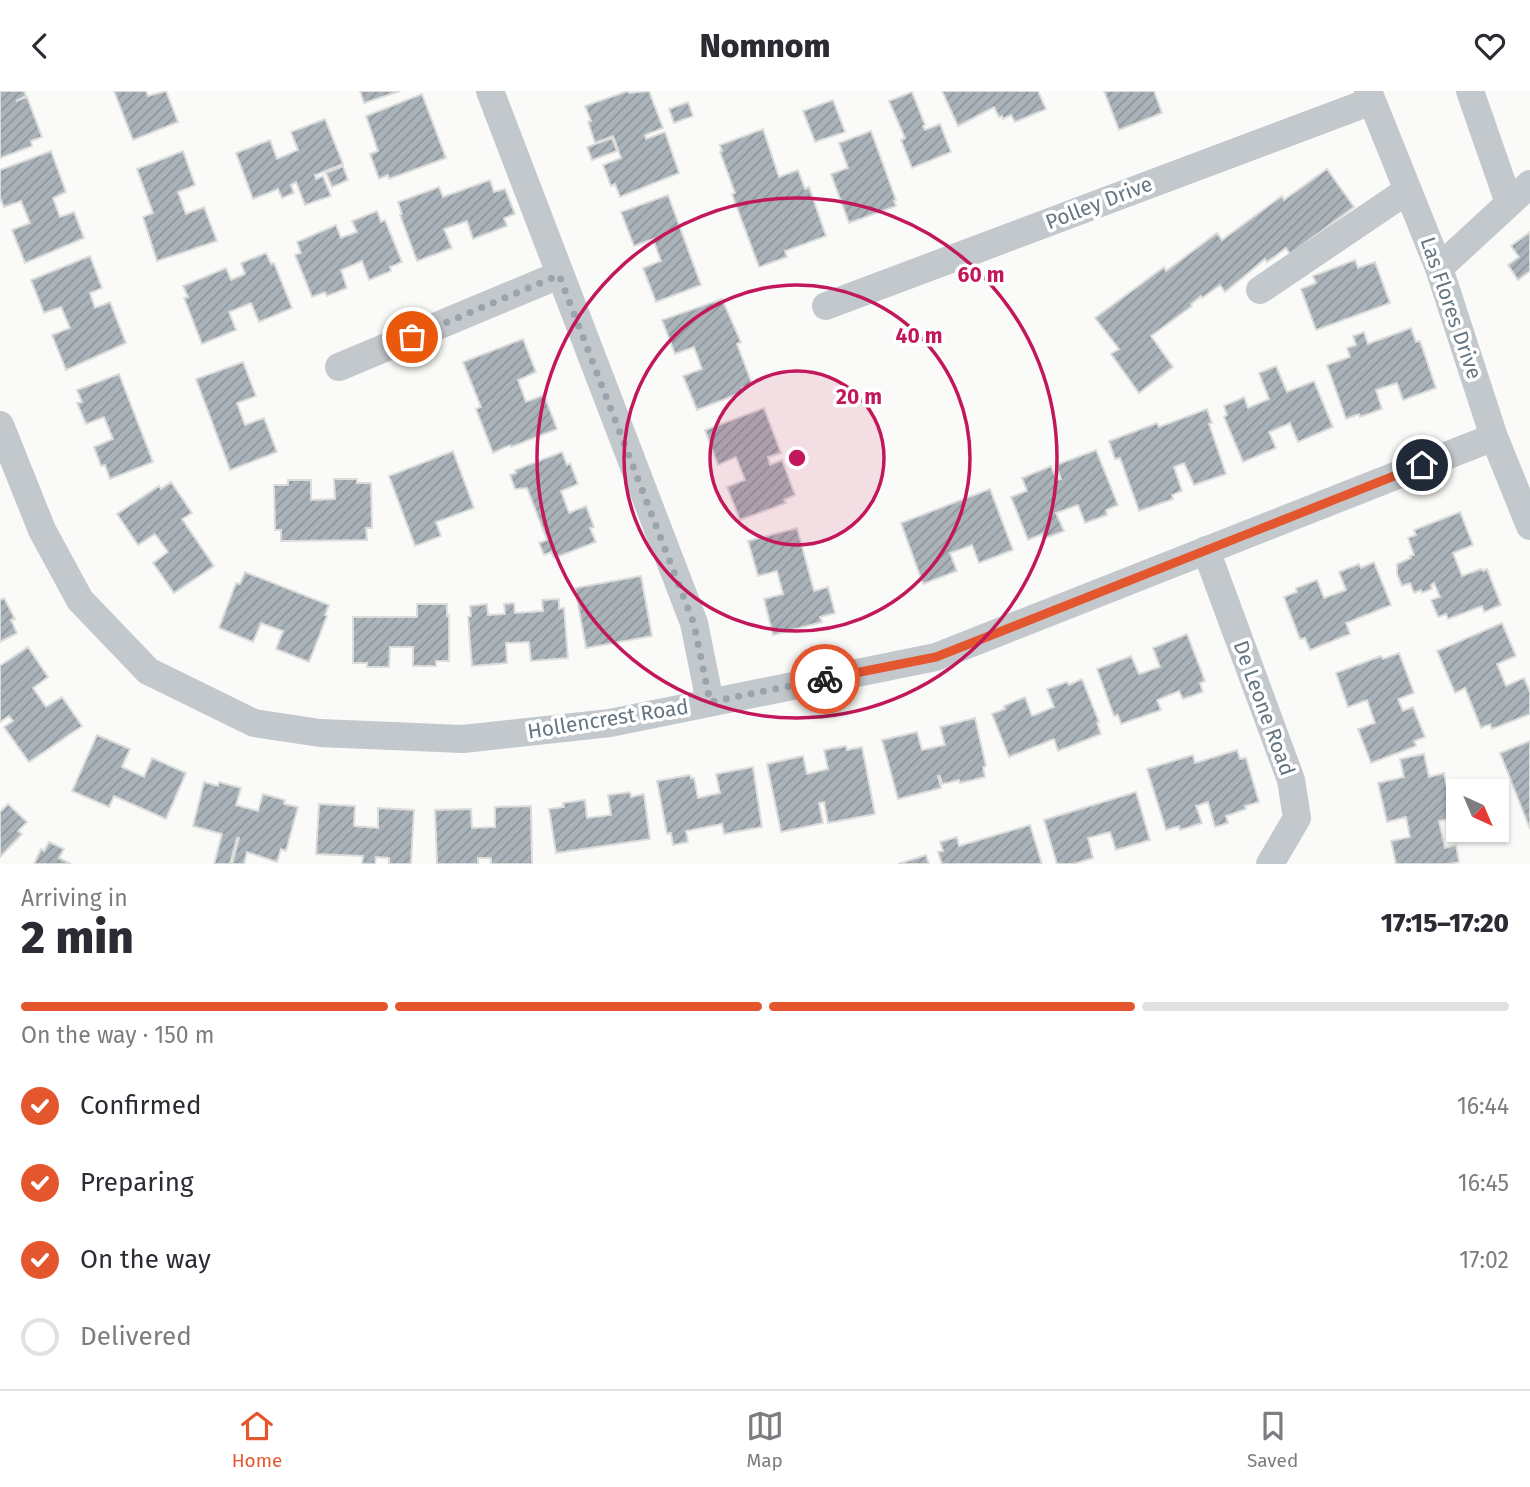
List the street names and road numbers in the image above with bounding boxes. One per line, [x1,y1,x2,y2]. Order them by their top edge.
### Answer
street label: Polley Drive [1042,171,1156,235]
street label: Las Flores Drive [1414,233,1488,383]
street label: De Leone Road [1228,637,1300,779]
street label: Hollencrest Road [526,693,690,745]

